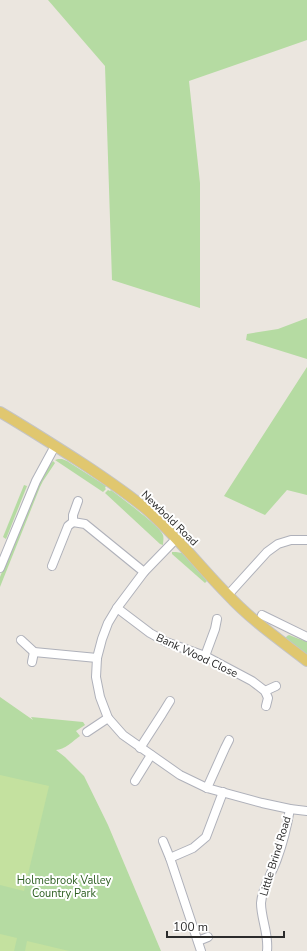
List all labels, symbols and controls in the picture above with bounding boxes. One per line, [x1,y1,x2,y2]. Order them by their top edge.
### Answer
street label: Newbold Road [138,487,201,549]
street label: Bank Wood Close [153,630,240,681]
street label: Little Brind Road [256,814,295,898]
park label: Holmebrook Valley Country Park [17,873,112,901]
scale bar [167,913,284,939]
text: 100 m [173,919,208,935]

